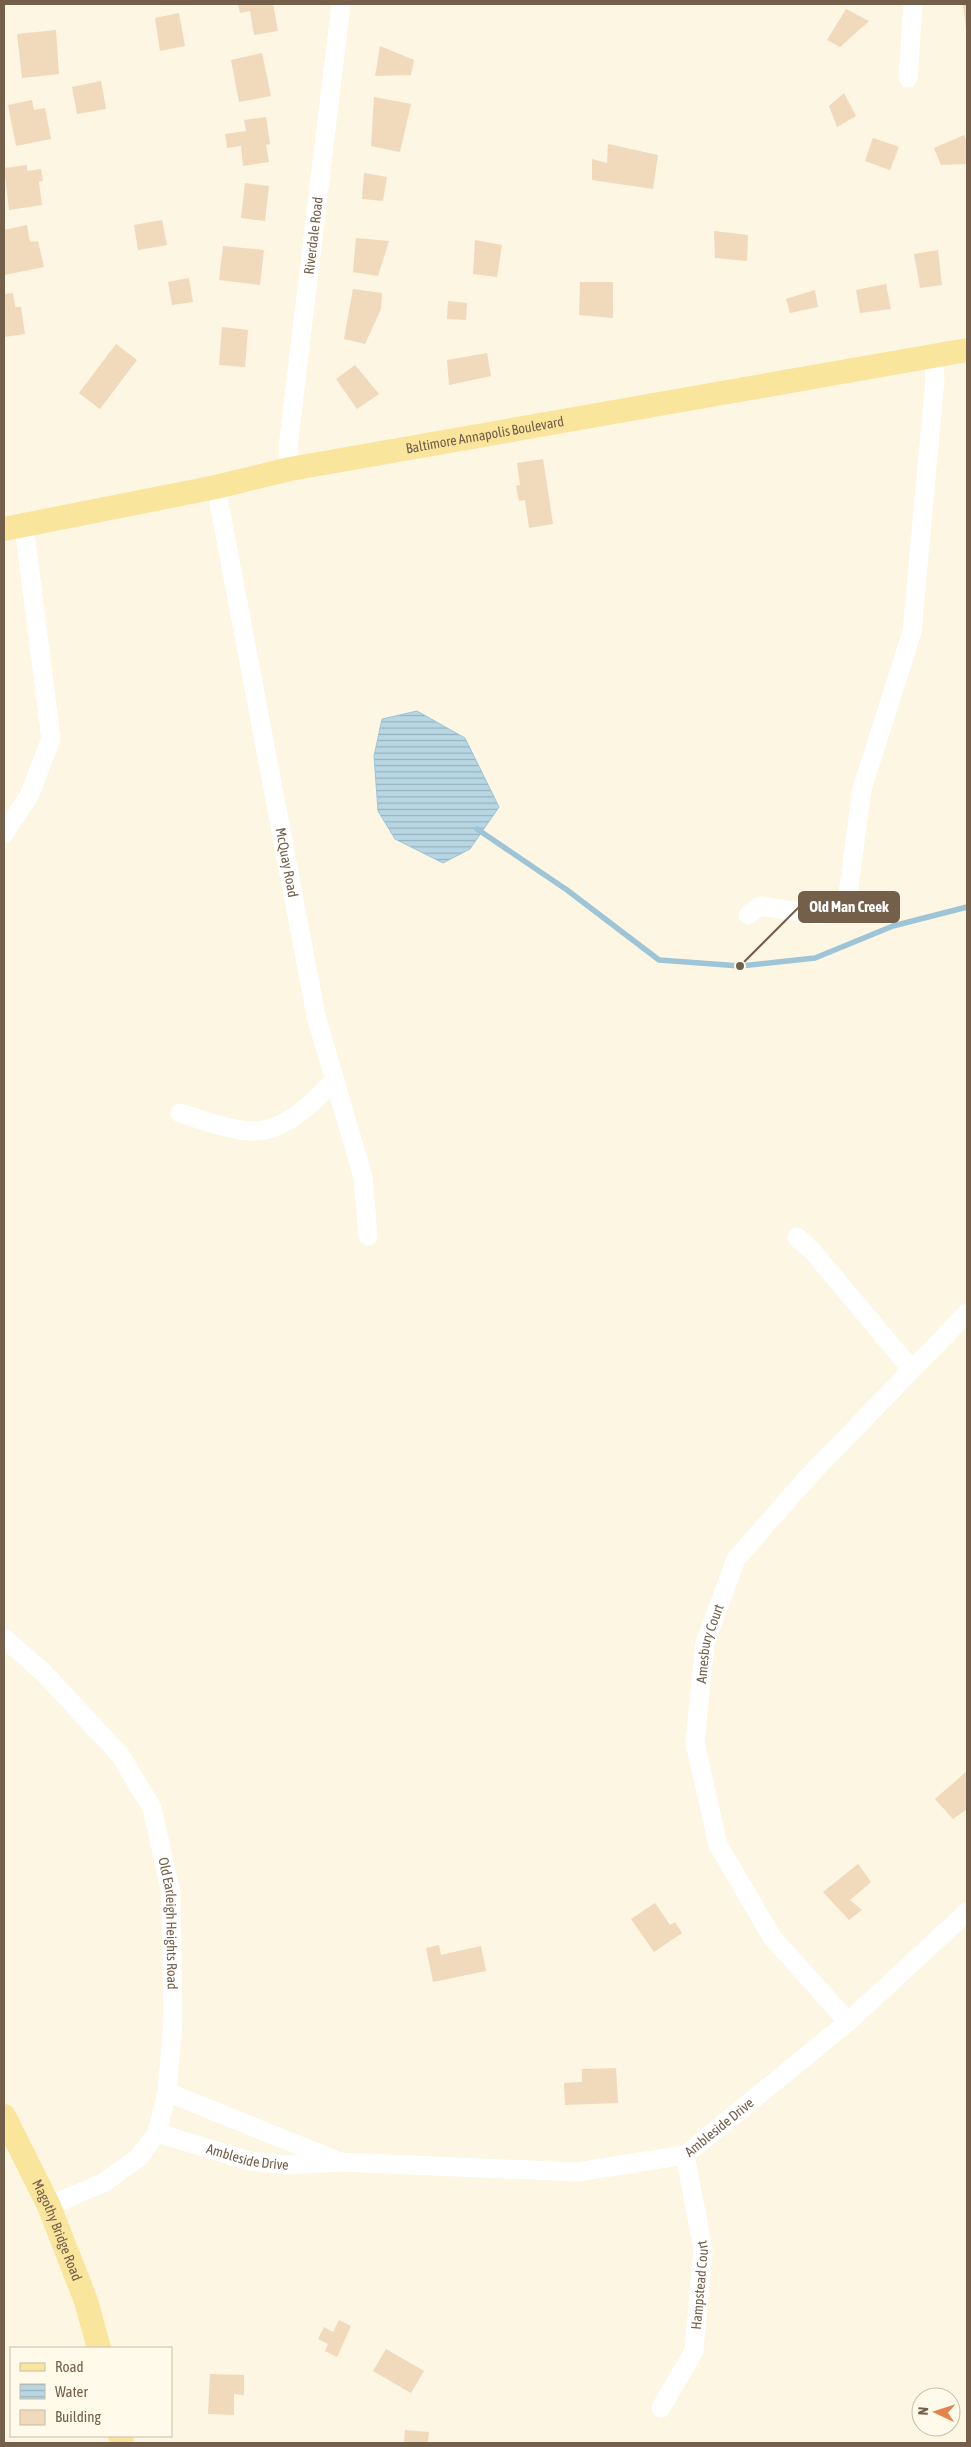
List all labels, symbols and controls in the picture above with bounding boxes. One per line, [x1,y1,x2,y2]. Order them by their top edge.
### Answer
street label: Riverdale Road [301,196,326,275]
street label: Baltimore Annapolis Boulevard [405,413,565,457]
street label: McQuay Road [273,826,301,898]
callout: Old Man Creek [799,892,899,922]
text: Old Man Creek [809,898,889,915]
street label: Amesbury Court [693,1602,727,1684]
street label: Old Earleigh Heights Road [155,1856,181,1990]
street label: Ambleside Drive [682,2094,757,2160]
street label: Ambleside Drive [205,2140,289,2173]
street label: Magothy Bridge Road [29,2177,85,2283]
street label: Hampstead Court [688,2239,711,2330]
legend [10,2347,172,2437]
text: Road [55,2358,84,2375]
text: Water [55,2383,88,2400]
north arrow [911,2387,961,2437]
text: N [915,2406,931,2416]
text: Building [55,2408,101,2425]

